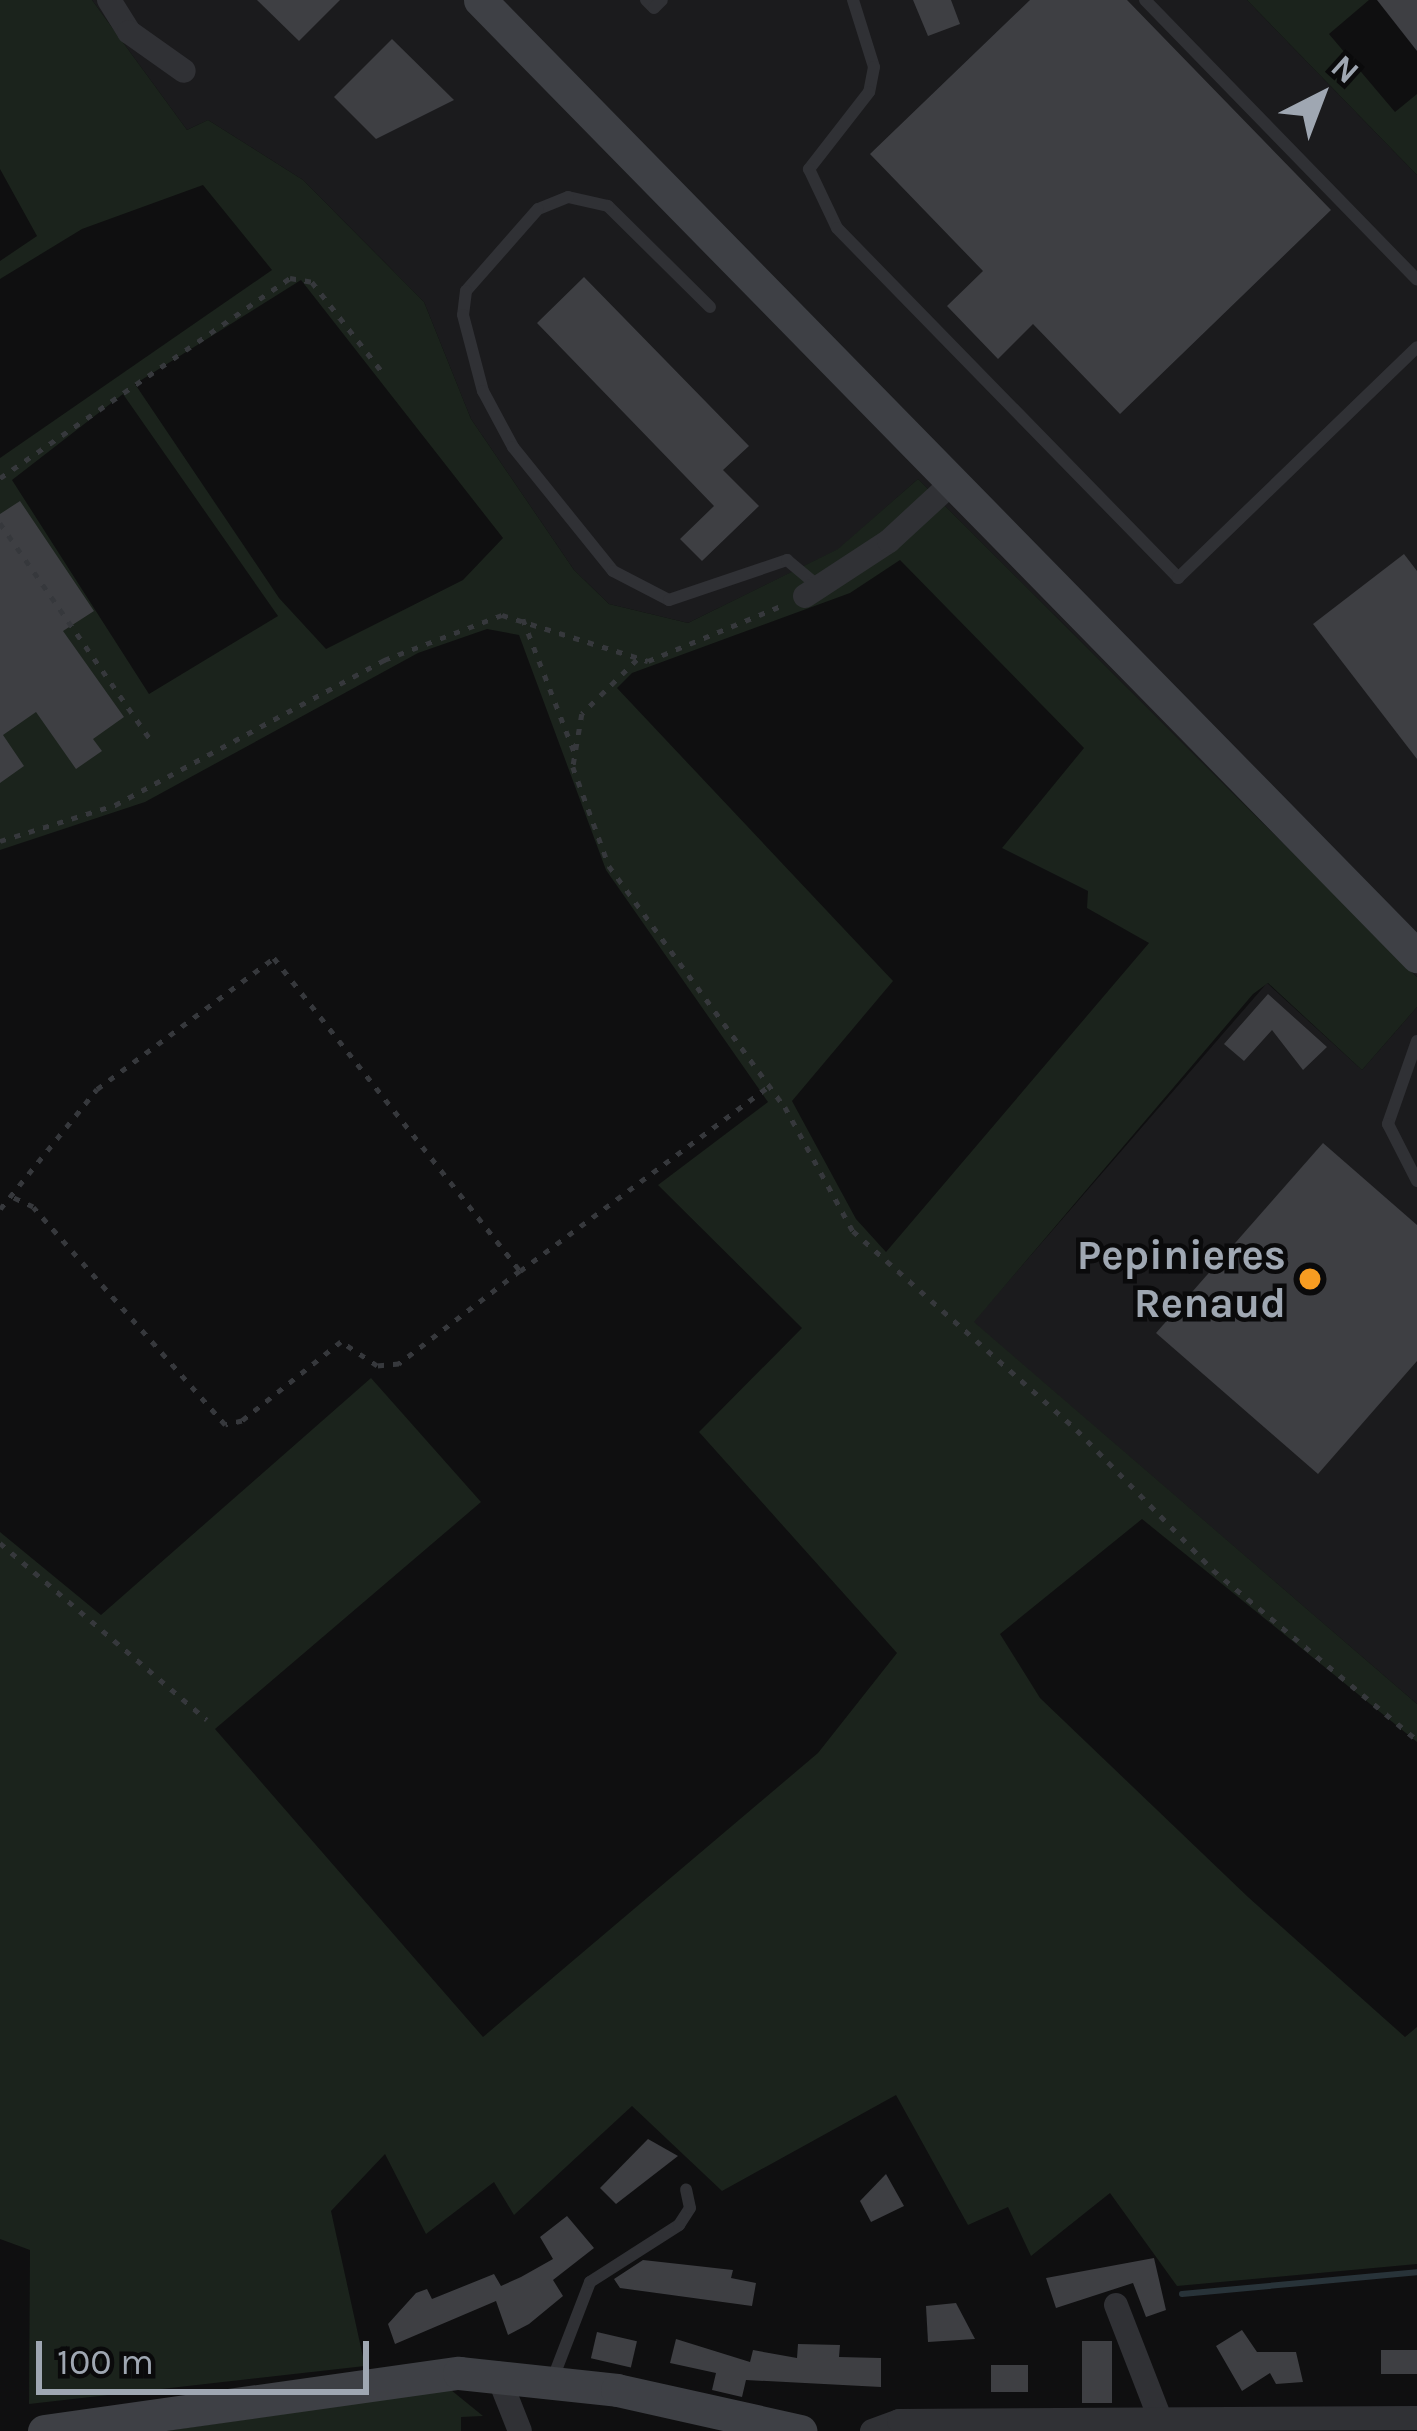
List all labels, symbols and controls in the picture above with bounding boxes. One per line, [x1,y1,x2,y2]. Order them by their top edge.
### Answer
north arrow [1261,36,1381,156]
text: N [1324,47,1367,91]
place label: Pepinieres Renaud [1077,1230,1286,1328]
marker: Pepinieres Renaud [1297,1266,1323,1292]
scale bar [42,2317,375,2391]
text: 100 m [57,2341,154,2383]

